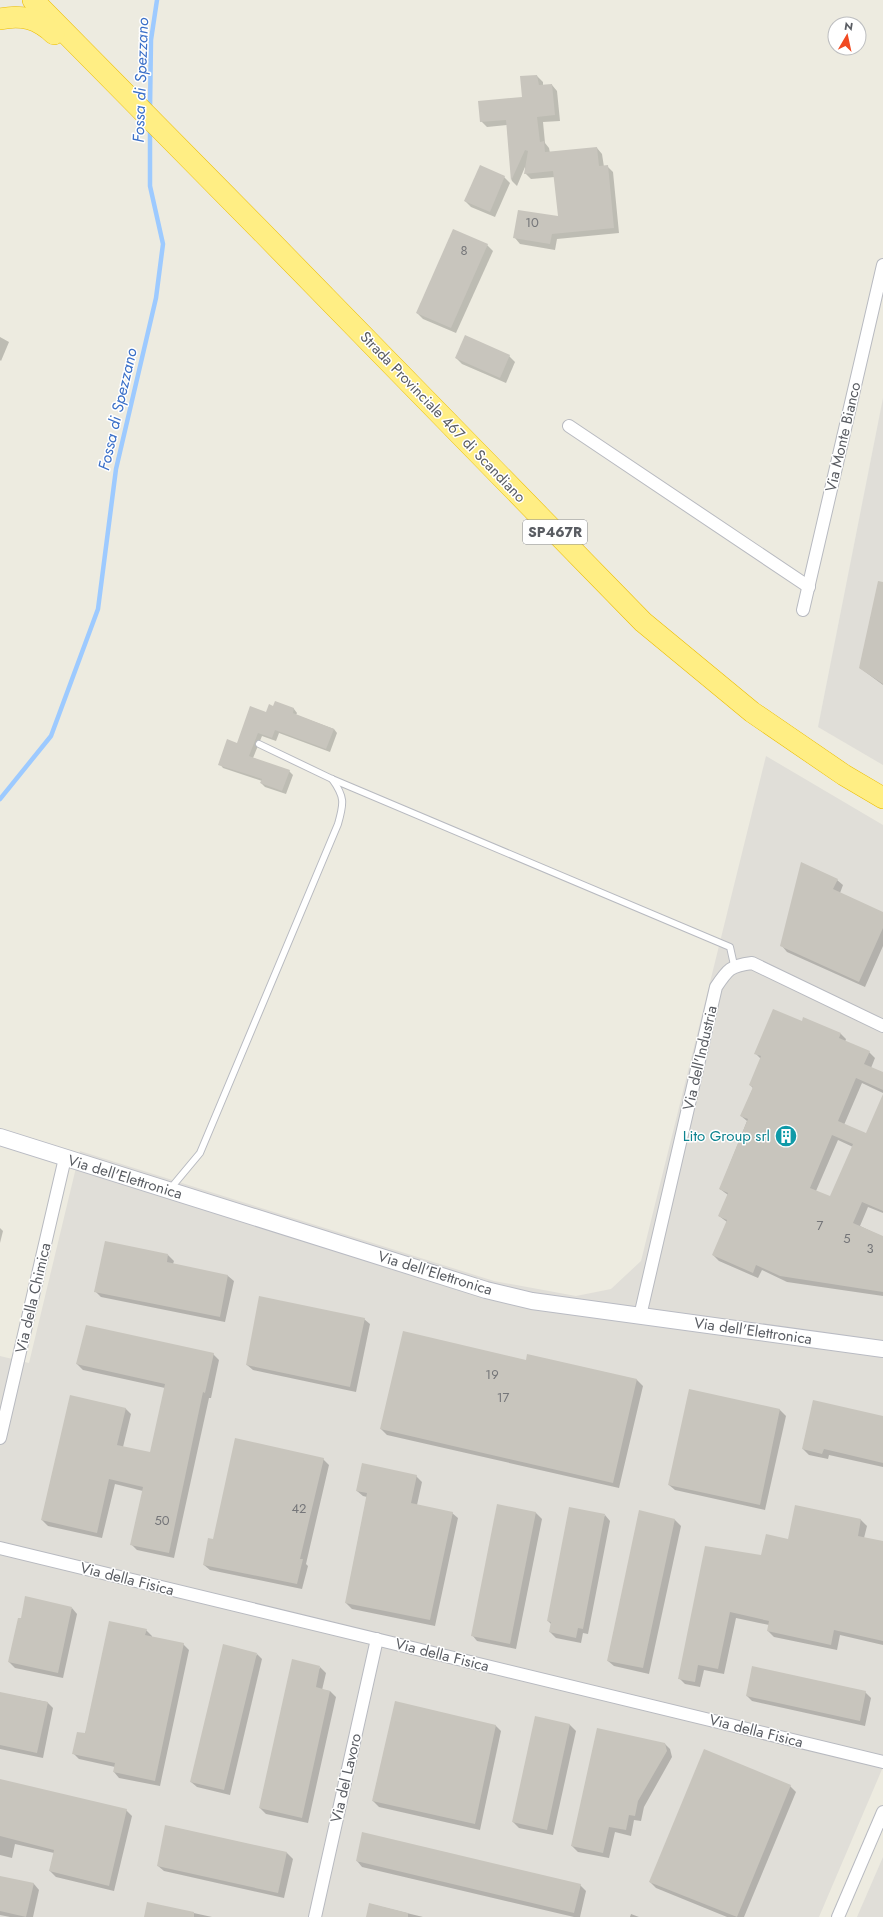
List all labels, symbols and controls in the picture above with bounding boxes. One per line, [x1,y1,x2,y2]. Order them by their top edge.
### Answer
north arrow [827,16,867,56]
water label: Fossa di Spezzano [127,17,154,143]
text: N [843,18,854,35]
house number: 10 [525,213,539,232]
house number: 8 [460,241,468,260]
street label: Strada Provinciale 467 di Scandiano [355,326,531,508]
water label: Fossa di Spezzano [92,345,143,473]
street label: Via Monte Bianco [820,380,866,494]
road number: SP467R [523,520,587,544]
street label: Via dell'Industria [677,1003,723,1113]
building icon: Lito Group srl [773,1123,799,1149]
place label: Lito Group srl [683,1125,770,1147]
street label: Via dell'Elettronica [65,1149,185,1205]
house number: 7 [817,1216,824,1235]
house number: 5 [843,1229,851,1248]
house number: 3 [866,1239,874,1258]
street label: Via della Chimica [10,1241,56,1355]
street label: Via dell'Elettronica [375,1245,495,1301]
street label: Via dell'Elettronica [693,1312,813,1350]
house number: 19 [485,1365,499,1384]
house number: 17 [497,1388,510,1407]
house number: 42 [292,1499,306,1518]
house number: 50 [154,1511,170,1530]
street label: Via della Fisica [78,1557,176,1601]
street label: Via della Fisica [393,1633,491,1677]
street label: Via della Fisica [707,1709,805,1753]
street label: Via del Lavoro [325,1731,367,1825]

